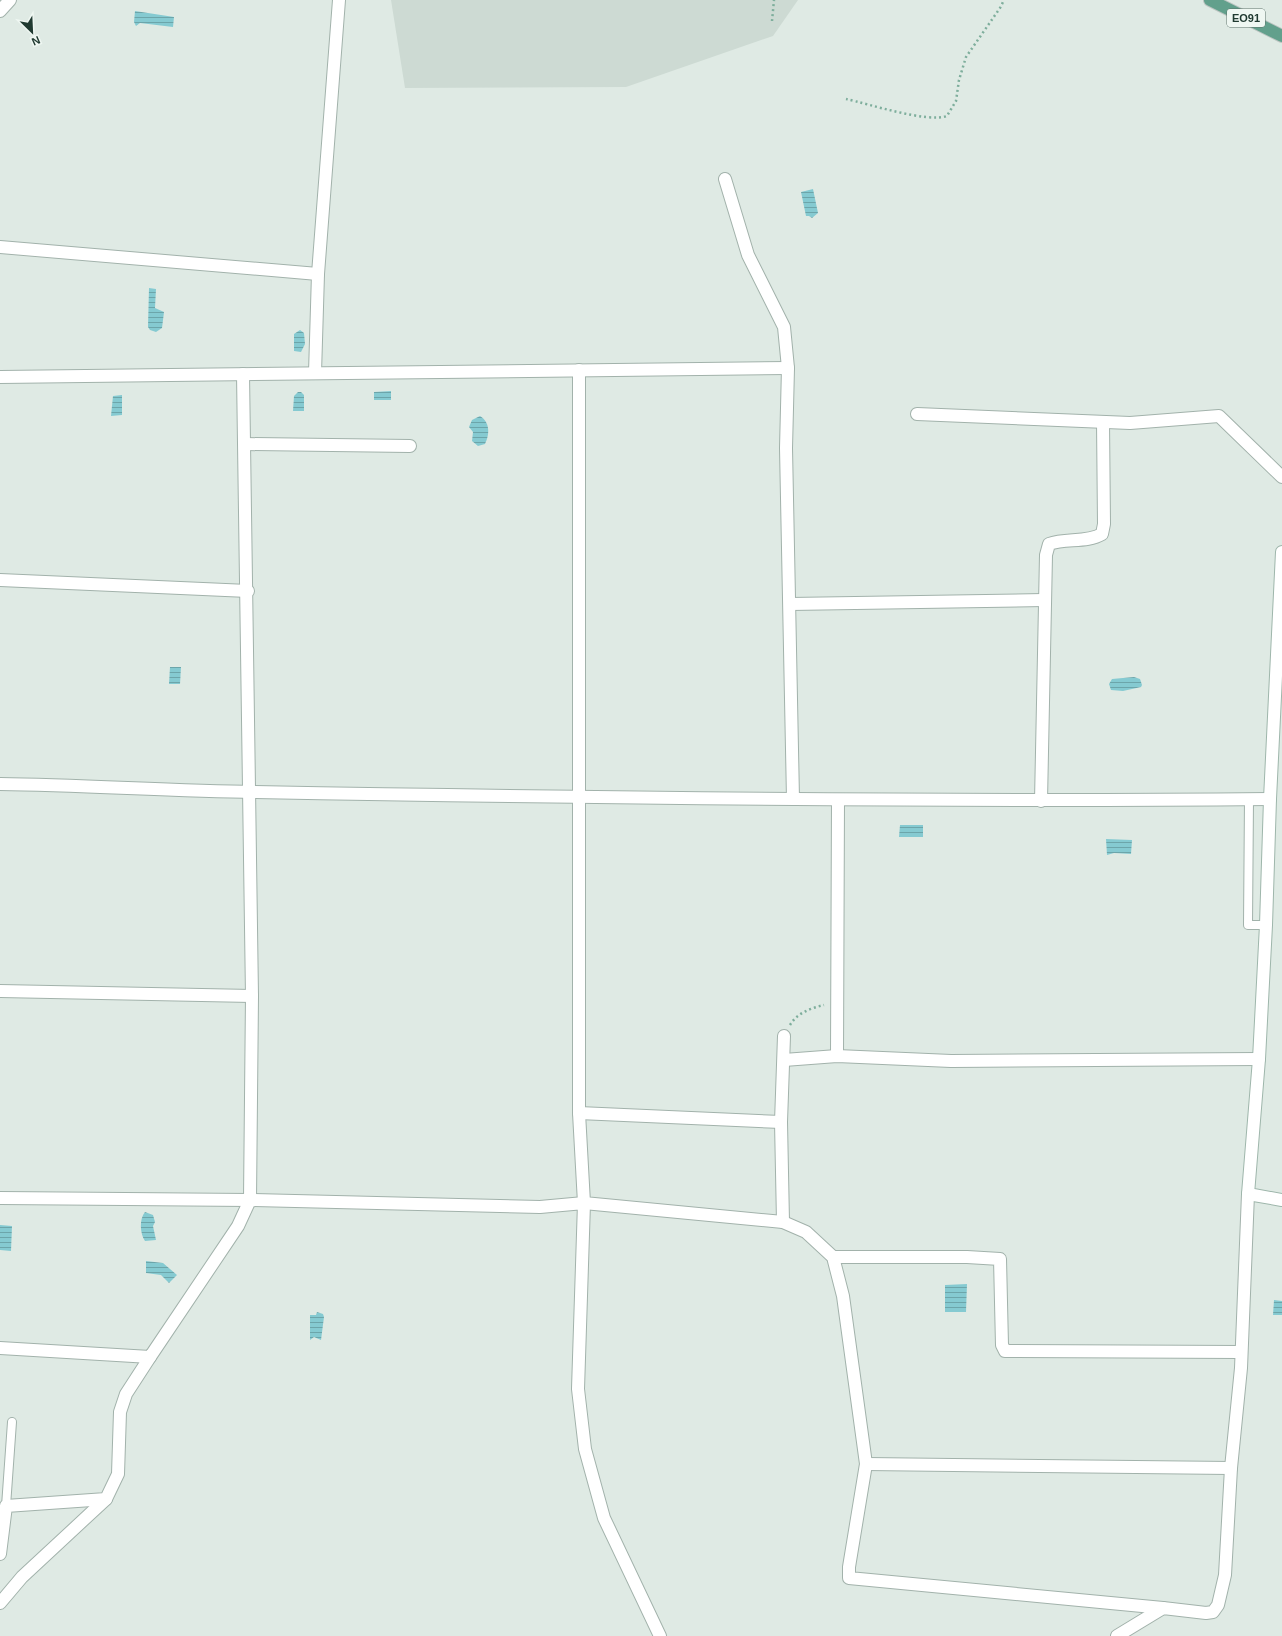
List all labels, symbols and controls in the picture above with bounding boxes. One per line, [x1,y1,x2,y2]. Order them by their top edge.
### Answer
road number: ΕΟ91 [1227,9,1265,27]
north arrow [12,12,52,52]
text: N [30,34,42,48]

